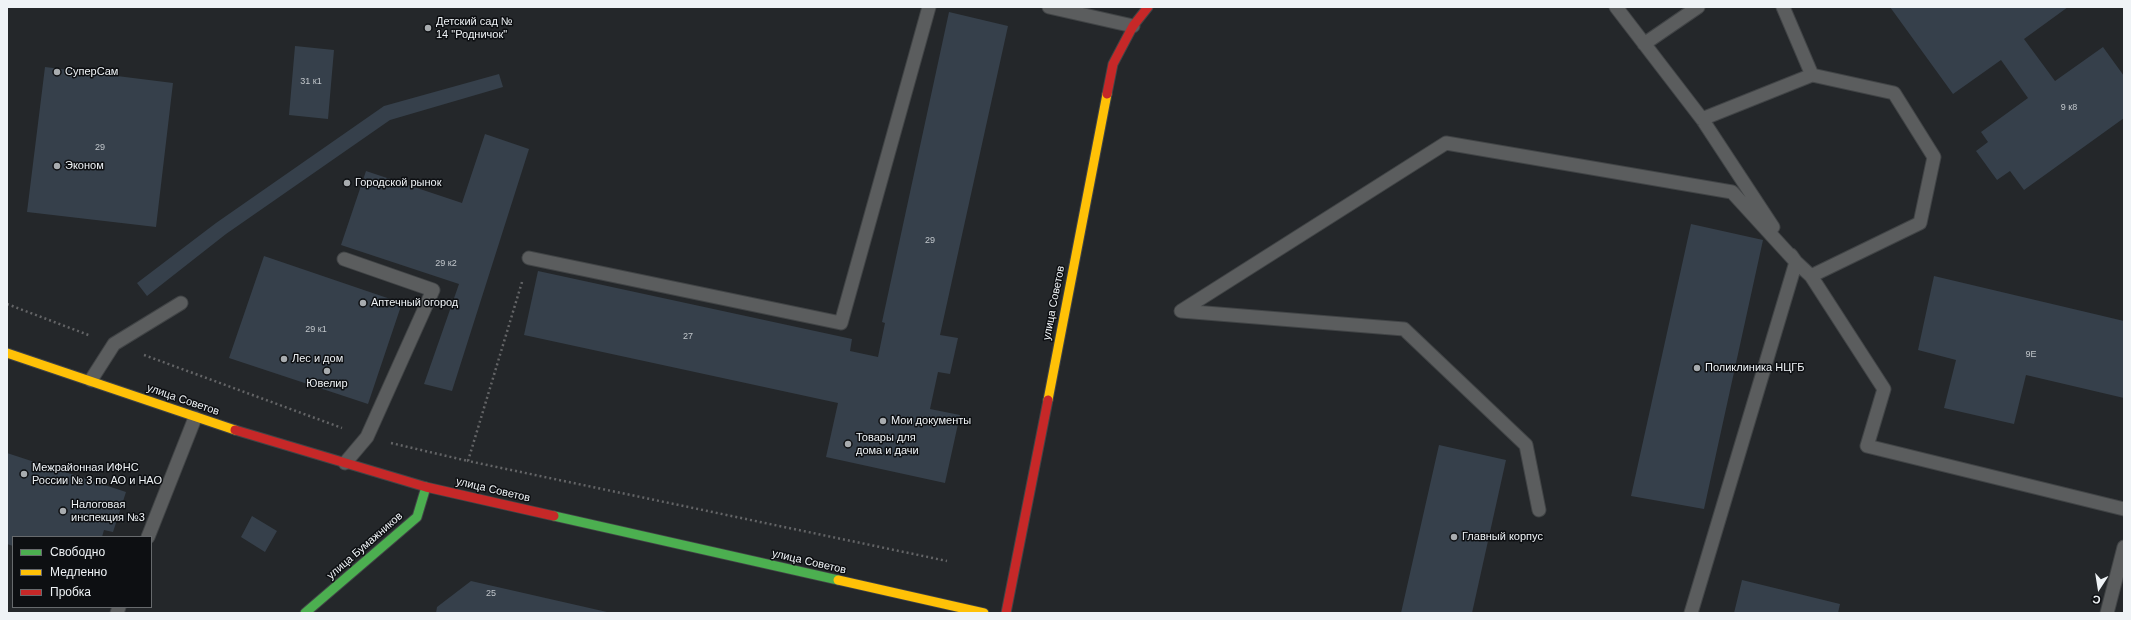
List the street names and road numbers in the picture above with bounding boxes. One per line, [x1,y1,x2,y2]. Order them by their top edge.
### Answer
street label: улица Советов [1040,265,1068,341]
street label: улица Советов [145,381,221,419]
street label: улица Советов [455,475,531,505]
street label: улица Бумажников [325,510,405,582]
street label: улица Советов [771,547,847,577]

